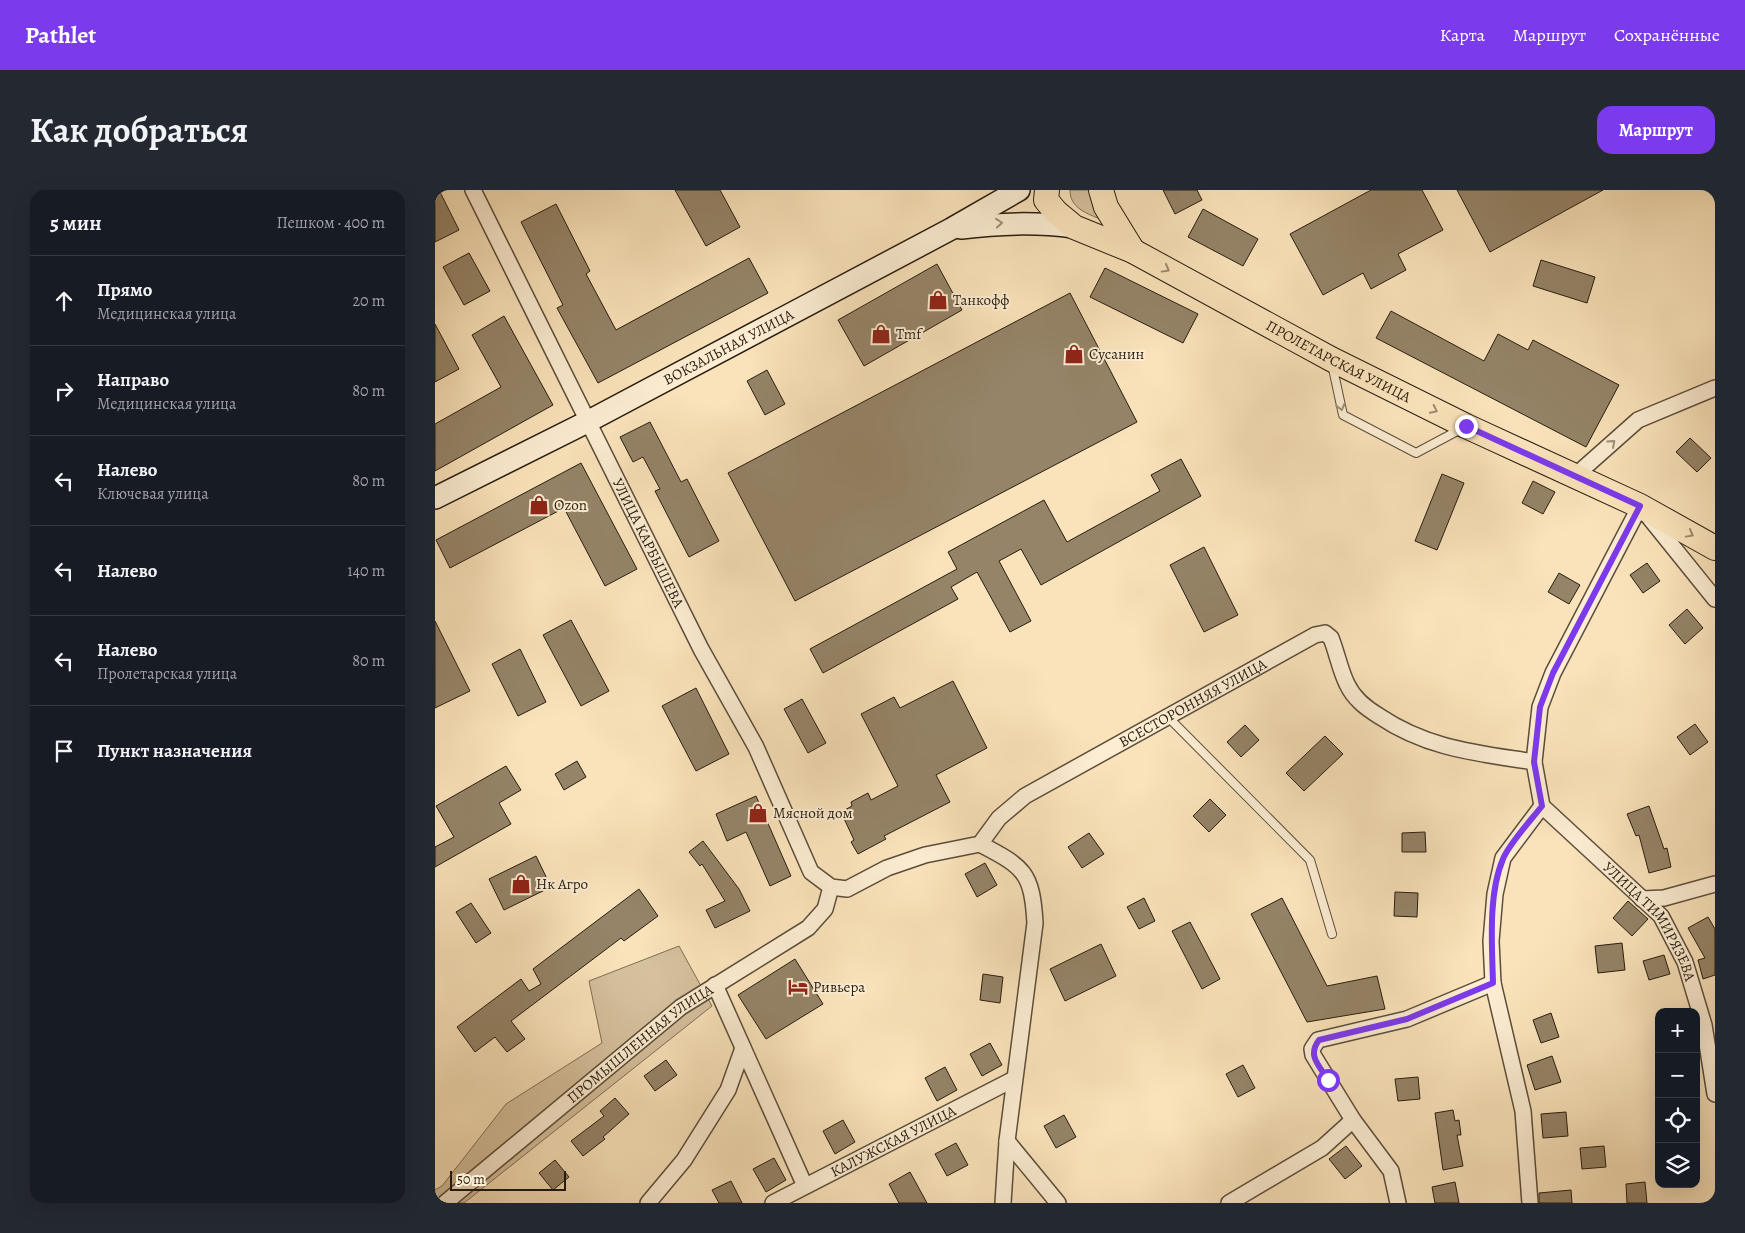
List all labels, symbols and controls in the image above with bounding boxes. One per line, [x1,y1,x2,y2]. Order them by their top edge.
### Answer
text: Pathlet [25,19,96,51]
text: Карта [1440,23,1485,47]
text: Маршрут [1513,23,1586,47]
text: Сохранённые [1614,23,1720,47]
text: Как добраться [30,106,248,154]
button: Маршрут [1597,106,1715,154]
text: 5 мин [50,209,102,237]
text: Пешком · 400 m [276,212,385,234]
one-way arrow [995,218,1003,229]
one-way arrow [1160,263,1169,273]
text: Прямо [97,277,152,303]
icon: ahead [50,287,78,315]
shop icon: Танкофф [927,289,949,311]
text: 20 m [352,290,385,312]
place label: Танкофф [953,290,1009,310]
text: Медицинская улица [97,303,236,325]
street label: ВОКЗАЛЬНАЯ УЛИЦА [660,304,797,390]
street label: ПРОЛЕТАРСКАЯ УЛИЦА [1262,315,1414,407]
shop icon: Tmf [870,323,892,345]
place label: Tmf [896,324,923,344]
shop icon: Сусанин [1063,343,1085,365]
place label: Сусанин [1089,344,1145,364]
text: Направо [97,367,169,393]
icon: right [50,377,78,405]
text: 80 m [352,380,385,402]
text: Медицинская улица [97,393,236,415]
one-way arrow [1335,402,1346,411]
one-way arrow [1428,404,1437,414]
route end [1455,415,1478,438]
one-way arrow [1607,440,1616,449]
text: Налево [97,457,157,483]
icon: left [50,467,78,495]
text: 80 m [352,470,385,492]
street label: УЛИЦА КАРБЫШЕВА [608,475,689,611]
text: Ключевая улица [97,483,209,505]
shop icon: Ozon [528,494,550,516]
place label: Ozon [554,495,587,515]
one-way arrow [1685,528,1694,538]
icon: left [50,557,78,585]
text: Налево [97,558,157,584]
text: 140 m [347,560,385,582]
text: Налево [97,637,157,663]
icon: left [50,647,78,675]
text: 80 m [352,650,385,672]
street label: ВСЕСТОРОННЯЯ УЛИЦА [1115,654,1270,752]
text: Пролетарская улица [97,663,237,685]
icon: arrive [50,737,78,765]
text: Пункт назначения [97,738,252,764]
shop icon: Мясной дом [747,802,769,824]
place label: Мясной дом [773,803,853,823]
street label: УЛИЦА ТИМИРЯЗЕВА [1599,857,1700,984]
shop icon: Нк Агро [510,873,532,895]
place label: Нк Агро [536,874,588,894]
hotel icon: Ривьера [787,976,809,998]
place label: Ривьера [813,977,865,997]
street label: ПРОМЫШЛЕННАЯ УЛИЦА [563,979,717,1108]
map controls [1655,1008,1700,1188]
button: + [1655,1008,1700,1053]
button: − [1655,1053,1700,1098]
route start [1317,1069,1340,1092]
button: locate [1655,1098,1700,1143]
street label: КАЛУЖСКАЯ УЛИЦА [827,1101,959,1182]
button: layers [1655,1143,1700,1188]
scale bar [450,1168,566,1191]
text: 50 m [457,1170,485,1189]

